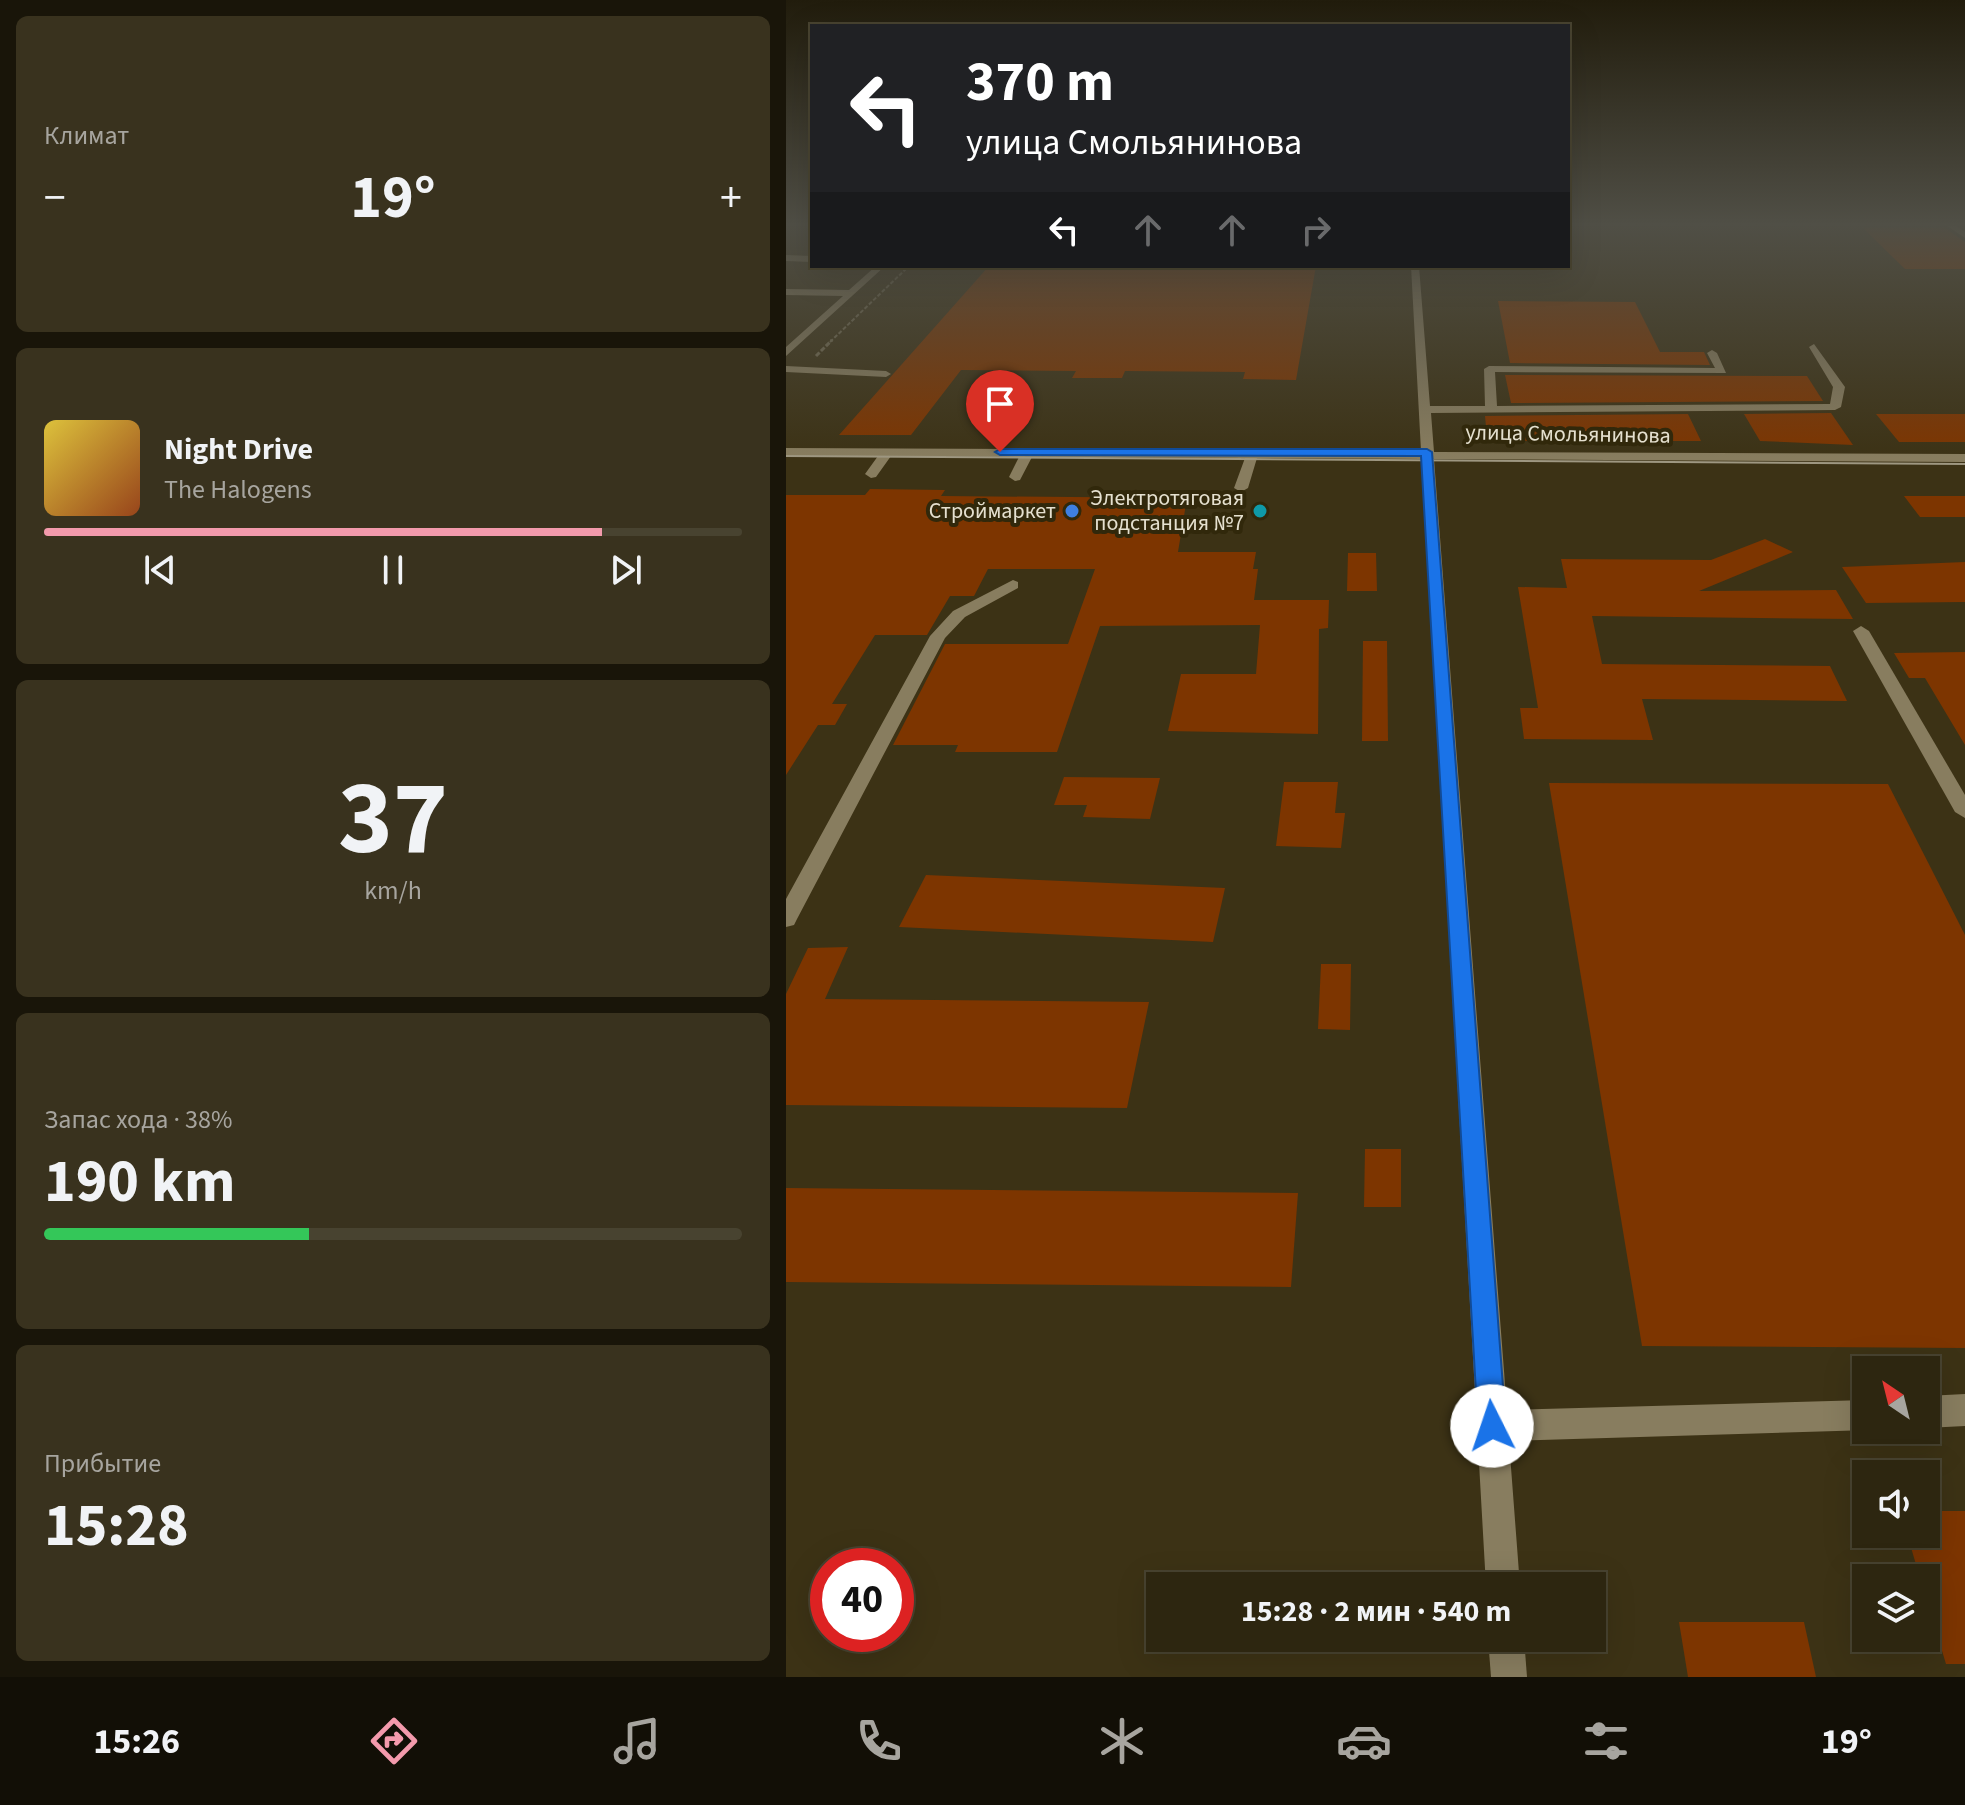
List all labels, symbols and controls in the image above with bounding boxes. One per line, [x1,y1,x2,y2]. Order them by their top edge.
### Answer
text: 370 m [966,43,1114,122]
icon: left [834,56,938,160]
text: Климат [44,117,129,154]
text: улица Смольянинова [966,117,1302,168]
text: 19° [350,156,436,241]
text: − [44,167,66,230]
text: + [720,167,742,230]
icon: left [1042,208,1086,252]
icon: ahead [1126,208,1170,252]
icon: ahead [1210,208,1254,252]
icon: right [1294,208,1338,252]
pin [966,370,1034,452]
icon: arrive [978,382,1022,426]
street label: улица Смольянинова [1465,416,1671,452]
text: Night Drive [164,428,313,471]
text: The Halogens [164,471,312,508]
place label: Электротяговая подстанция №7 [1090,482,1244,539]
place label: Строймаркет [929,495,1056,527]
marker: Строймаркет [1063,502,1081,520]
marker: Электротяговая подстанция №7 [1251,502,1269,520]
icon: previous [138,548,182,592]
icon: pause [371,548,415,592]
icon: next [604,548,648,592]
text: 37 [338,746,448,894]
text: km/h [364,872,422,909]
text: Запас хода · 38% [44,1101,232,1138]
text: 190 km [44,1140,235,1225]
north arrow [1852,1356,1940,1444]
map controls [1852,1356,1940,1652]
position arrow [1450,1384,1534,1468]
text: Прибытие [44,1445,161,1482]
button: sound [1852,1460,1940,1548]
text: 15:28 [44,1484,189,1569]
speed limit sign: 40 [810,1548,914,1652]
button: layers [1852,1564,1940,1652]
text: 15:28 · 2 мин · 540 m [1241,1590,1511,1633]
icon: directions [366,1713,422,1769]
icon: music [609,1713,665,1769]
icon: phone [851,1713,907,1769]
icon: climate [1094,1713,1150,1769]
icon: car [1336,1713,1392,1769]
icon: filters [1578,1713,1634,1769]
text: 15:26 [93,1716,180,1767]
text: 19° [1821,1716,1872,1767]

